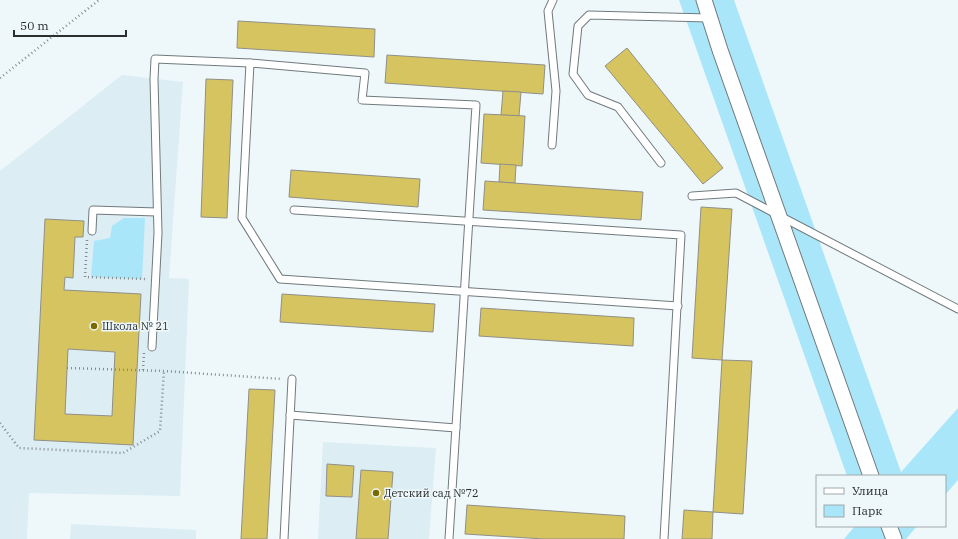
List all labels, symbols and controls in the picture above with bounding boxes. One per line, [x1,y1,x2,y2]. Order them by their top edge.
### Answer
scale bar [14,12,126,38]
text: 50 m [20,18,49,33]
place label: Школа № 21 [102,319,169,333]
marker: Школа № 21 [89,321,99,331]
legend [816,475,946,527]
text: Улица [852,483,889,498]
place label: Детский сад №72 [384,486,479,500]
marker: Детский сад №72 [371,488,381,498]
text: Парк [852,503,882,518]

